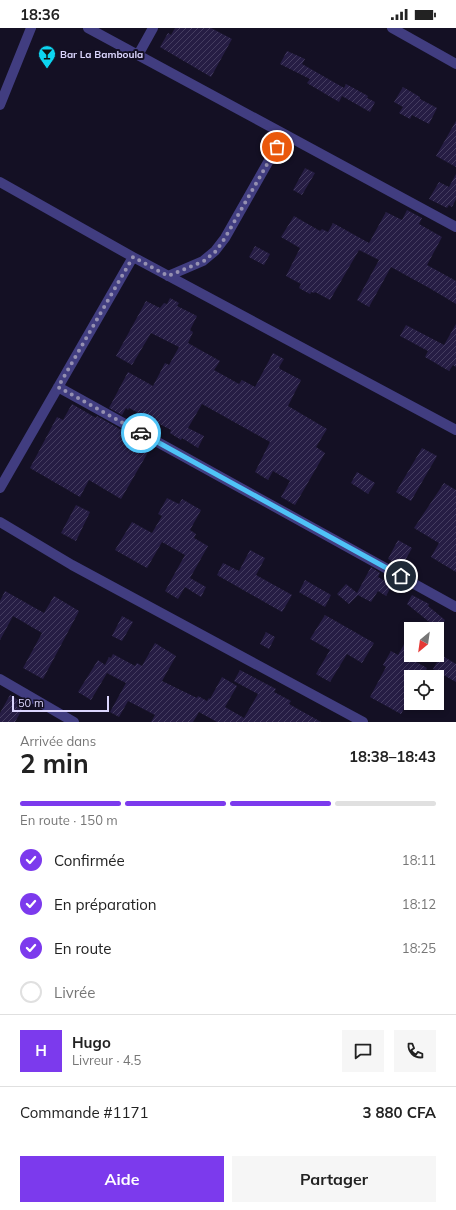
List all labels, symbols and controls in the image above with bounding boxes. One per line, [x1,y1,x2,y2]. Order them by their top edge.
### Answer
text: 18:36 [20,5,60,24]
bar icon: Bar La Bamboula [37,44,57,69]
place label: Bar La Bamboula [60,48,143,61]
pin [260,130,294,164]
icon: bag [266,136,288,158]
courier [121,413,161,453]
icon: car [130,422,152,444]
pin [384,559,418,593]
icon: home [390,565,412,587]
north arrow [404,622,444,662]
map controls [404,622,444,710]
button: locate [404,670,444,710]
scale bar [12,694,109,713]
text: 50 m [18,696,44,710]
text: Arrivée dans [20,733,96,749]
text: 2 min [20,747,89,780]
text: 18:38–18:43 [349,747,436,766]
text: En route · 150 m [20,812,118,828]
icon: check [20,849,42,871]
text: Confirmée [54,851,125,870]
text: 18:11 [402,852,436,868]
icon: check [20,893,42,915]
text: En préparation [54,895,157,914]
text: 18:12 [402,896,436,912]
icon: check [20,937,42,959]
text: En route [54,939,111,958]
text: 18:25 [402,940,436,956]
text: Livrée [54,983,95,1002]
button: chat [342,1030,384,1072]
button: phone [394,1030,436,1072]
text: Hugo [72,1033,111,1052]
text: H [35,1041,47,1060]
text: Livreur · 4.5 [72,1052,141,1068]
text: Commande #1171 [20,1103,149,1122]
text: 3 880 CFA [362,1103,436,1122]
button: Aide [20,1156,224,1202]
button: Partager [232,1156,436,1202]

